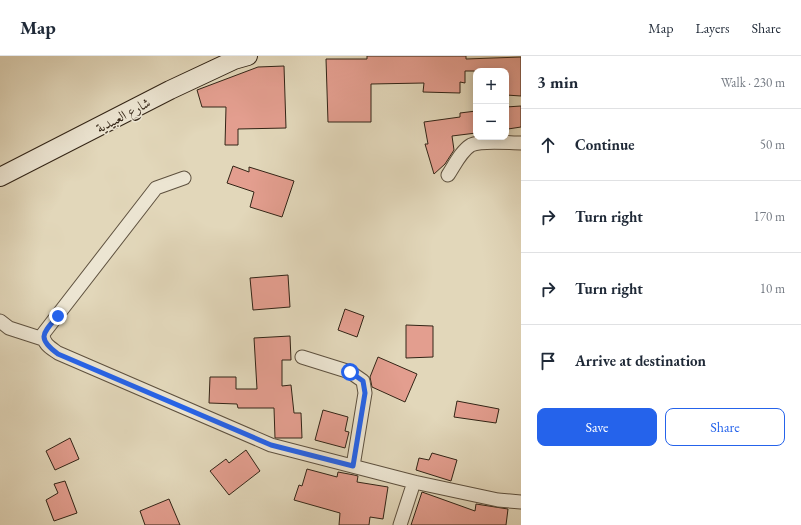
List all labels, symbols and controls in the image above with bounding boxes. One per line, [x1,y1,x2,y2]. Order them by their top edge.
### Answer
text: Map [20,15,56,40]
text: Map [648,19,673,37]
text: Layers [695,19,730,37]
text: Share [752,19,781,37]
map controls [473,68,509,140]
button: + [473,68,509,104]
text: 3 min [537,71,578,93]
text: Walk · 230 m [721,74,785,91]
street label: شارع العبيدية [93,93,155,139]
button: − [473,104,509,140]
icon: ahead [537,134,559,156]
text: Continue [575,135,635,154]
text: 50 m [760,136,785,153]
icon: right [537,206,559,228]
text: Turn right [575,207,643,226]
text: 170 m [754,208,785,225]
icon: right [537,278,559,300]
text: Turn right [575,279,643,298]
text: 10 m [760,280,785,297]
route end [49,307,67,325]
icon: arrive [537,350,559,372]
text: Arrive at destination [575,351,706,370]
route start [341,363,359,381]
button: Save [537,408,657,446]
button: Share [665,408,785,446]

